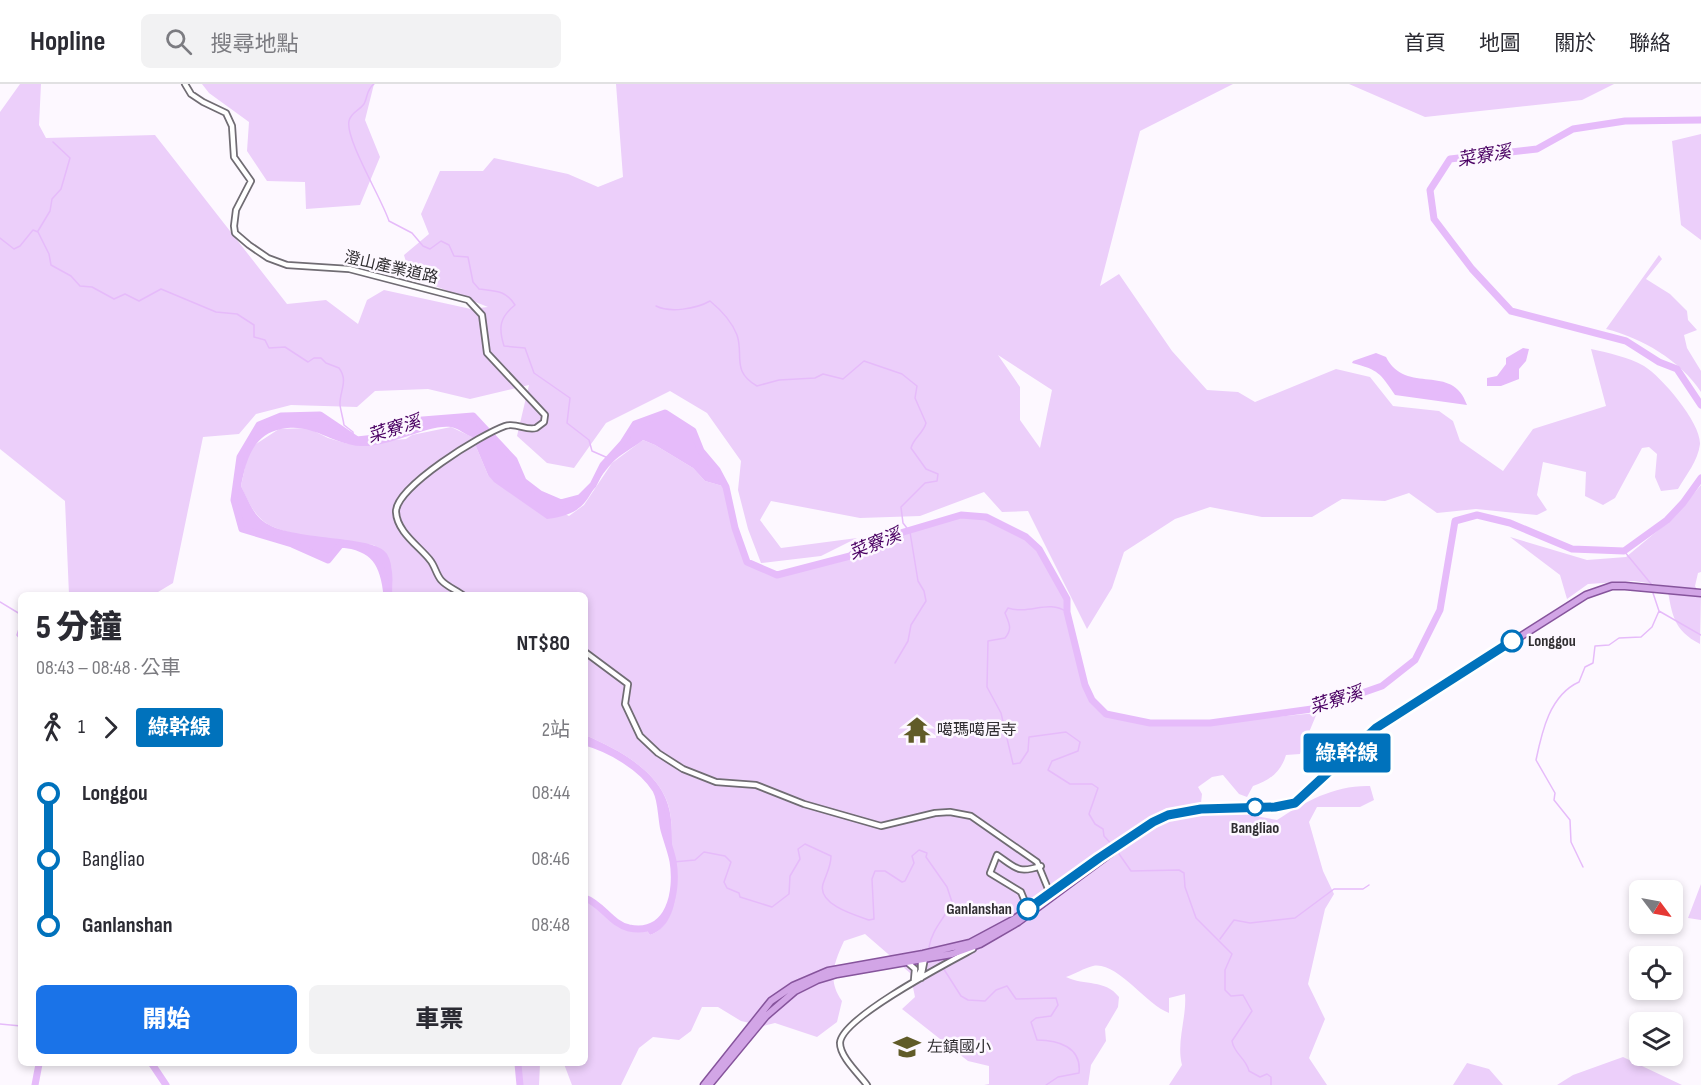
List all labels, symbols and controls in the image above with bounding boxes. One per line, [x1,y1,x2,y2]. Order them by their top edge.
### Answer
search box [141,14,561,68]
text: Hopline [30,25,105,58]
icon: search [162,25,195,58]
text: 搜尋地點 [210,31,298,58]
text: 首頁 [1404,31,1446,56]
text: 地圖 [1479,31,1521,56]
text: 關於 [1554,31,1596,56]
text: 聯絡 [1629,31,1671,56]
water label: 菜竂溪 [1456,141,1515,171]
street label: 澄山產業道路 [342,248,440,288]
water label: 菜竂溪 [365,410,426,447]
water label: 菜竂溪 [846,523,907,564]
text: 5 分鐘 [36,608,122,648]
text: NT$80 [517,630,570,657]
marker: Longgou [1501,630,1523,652]
place label: Longgou [1528,632,1576,651]
text: 08:43 – 08:48 · 公車 [36,656,181,680]
water label: 菜竂溪 [1307,681,1368,718]
icon: walk [36,711,69,744]
icon: forward [94,711,127,744]
text: 1 [78,715,85,739]
text: 綠幹線 [148,715,211,740]
temple icon: 噶瑪噶居寺 [902,715,932,745]
text: 2站 [542,718,570,742]
place label: 噶瑪噶居寺 [937,721,1017,740]
line badge: 綠幹線 [1312,734,1382,772]
text: 綠幹線 [1316,741,1379,766]
text: Longgou [82,780,148,807]
text: 08:44 [532,781,570,805]
marker: Bangliao [1246,798,1264,816]
place label: Bangliao [1231,819,1279,838]
text: Bangliao [82,846,145,873]
text: 08:46 [531,847,570,871]
north arrow [1629,880,1683,934]
map controls [1629,880,1683,1066]
marker: Ganlanshan [1017,898,1039,920]
place label: Ganlanshan [946,900,1012,919]
text: Ganlanshan [82,912,173,939]
text: 08:48 [531,913,570,937]
button: locate [1629,946,1683,1000]
button: 開始 [36,985,297,1054]
button: 車票 [309,985,570,1054]
button: layers [1629,1012,1683,1066]
school or university icon: 左鎮國小 [892,1032,922,1062]
place label: 左鎮國小 [927,1038,991,1057]

